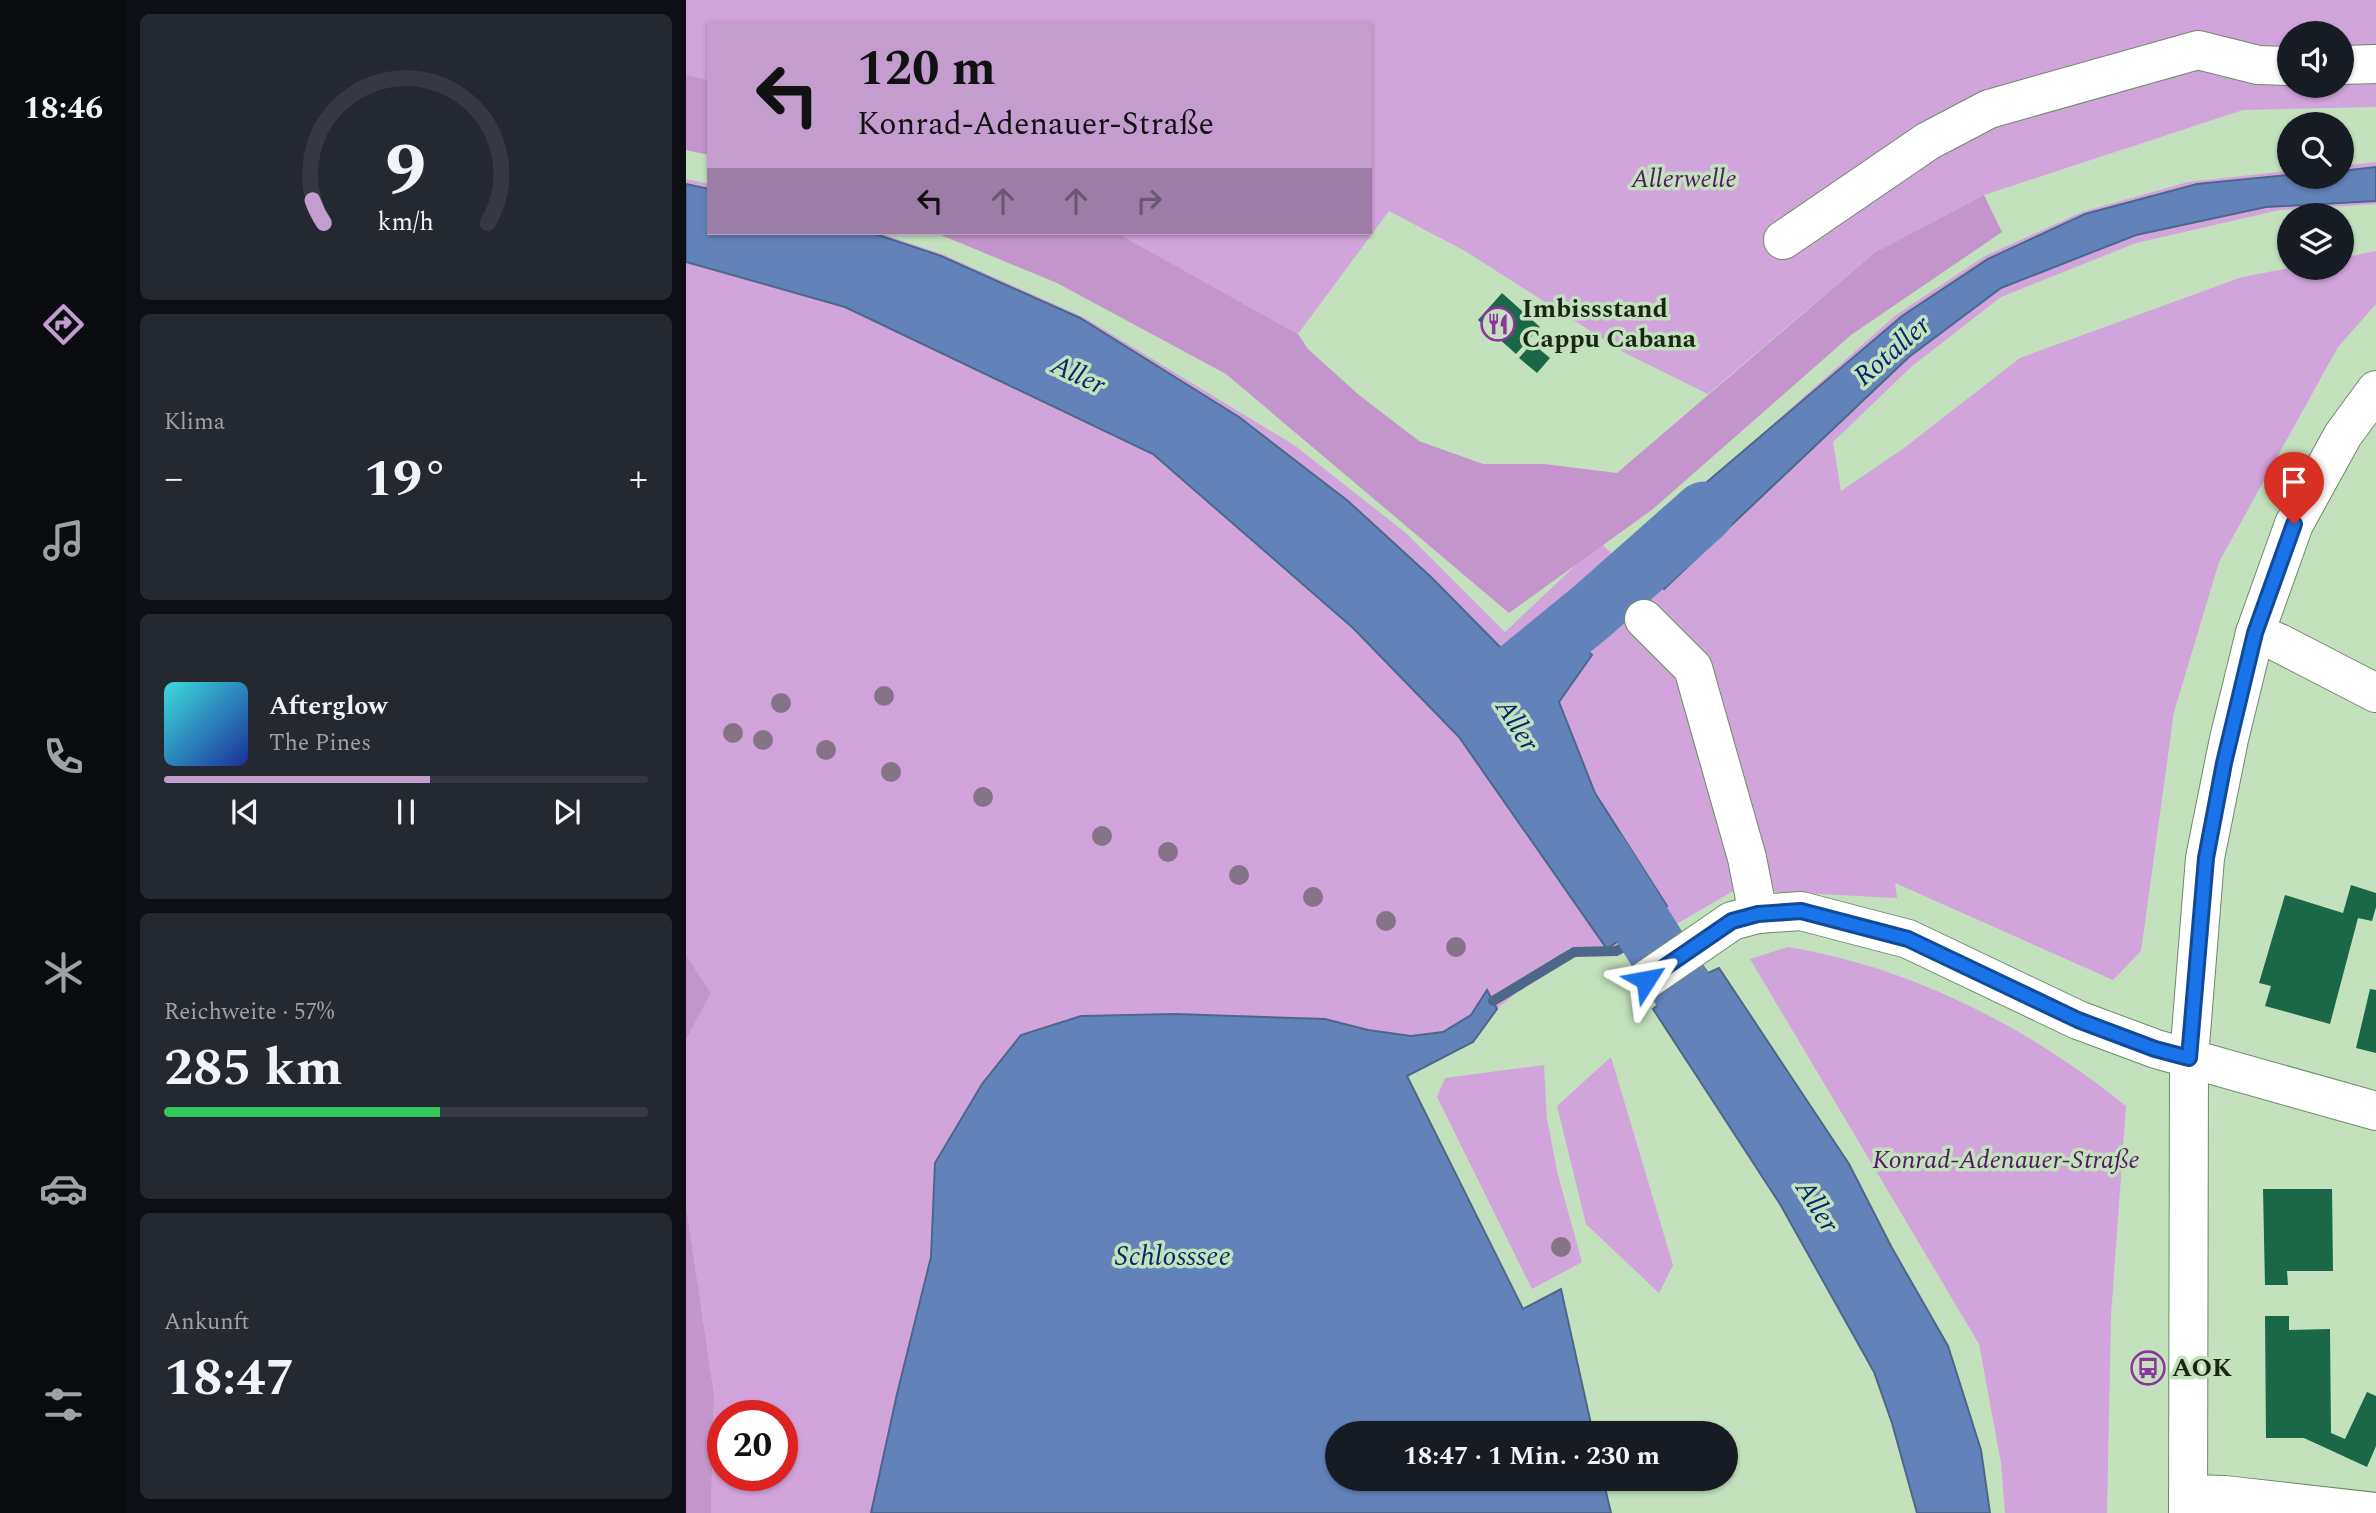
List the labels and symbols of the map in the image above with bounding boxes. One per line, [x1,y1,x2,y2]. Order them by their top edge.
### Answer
park label: Allerwelle [1630,159,1737,199]
place label: Imbissstand Cappu Cabana [1522,289,1697,359]
restaurant icon: Imbissstand Cappu Cabana [1479,305,1517,343]
water label: Rotaller [1844,305,1940,397]
water label: Aller [1043,343,1113,406]
pin [2264,452,2324,524]
water label: Aller [1483,689,1550,760]
position arrow [1609,943,1683,1017]
park label: Konrad-Adenauer-Straße [1872,1140,2140,1180]
water label: Aller [1783,1170,1850,1241]
water label: Schlosssee [1115,1235,1231,1278]
place label: AOK [2172,1348,2232,1388]
bus stop icon: AOK [2129,1349,2167,1387]
speed limit sign: 20 [707,1400,798,1491]

